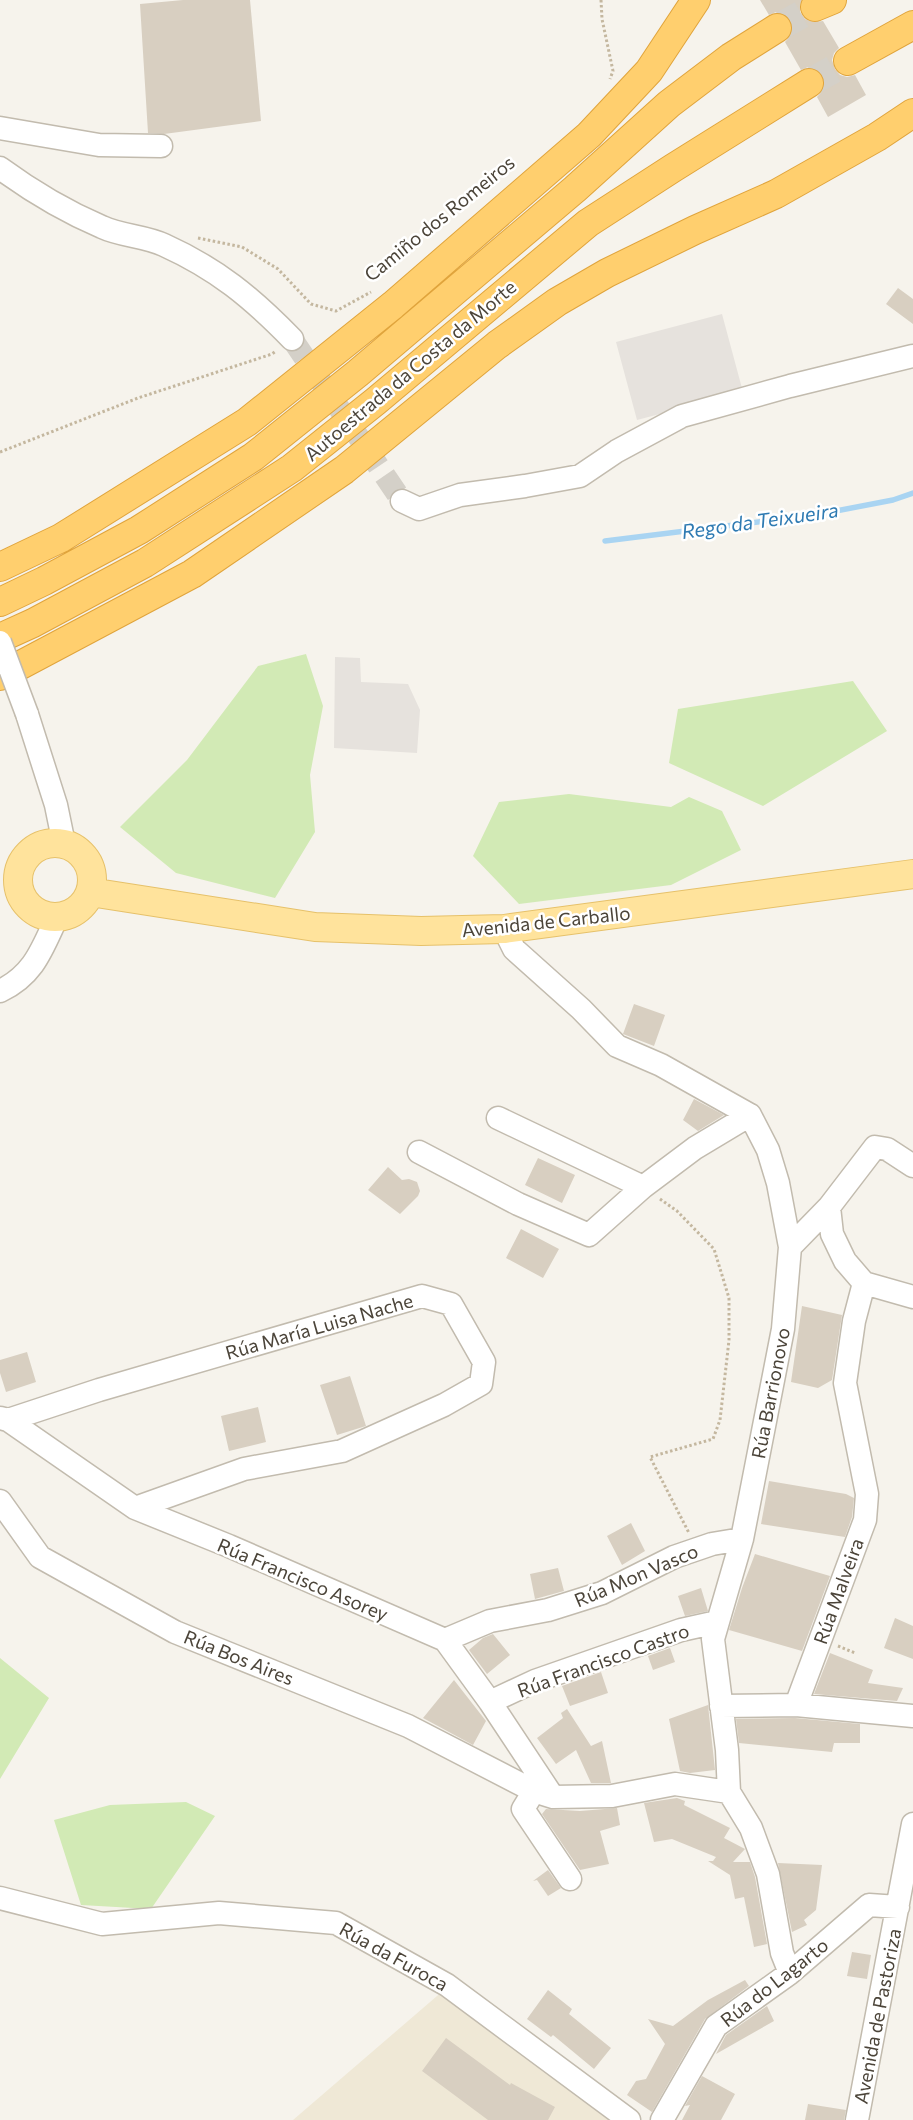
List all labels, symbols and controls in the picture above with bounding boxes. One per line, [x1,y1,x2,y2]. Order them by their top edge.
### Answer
street label: Camiño dos Romeiros [359,150,519,286]
street label: Autoestrada da Costa da Morte [300,275,520,465]
water label: Rego da Teixueira [680,497,840,543]
street label: Avenida de Carballo [461,901,631,941]
street label: Rúa María Luisa Nache [223,1288,415,1364]
street label: Rúa Barrionovo [746,1325,794,1461]
street label: Rúa Francisco Asorey [214,1533,392,1625]
street label: Rúa Malveira [808,1535,868,1647]
street label: Rúa Mon Vasco [571,1539,701,1611]
street label: Rúa Francisco Castro [514,1618,692,1702]
street label: Rúa Bos Aires [181,1625,297,1689]
street label: Rúa da Furoca [336,1917,452,1995]
street label: Avenida de Pastoriza [849,1926,905,2106]
street label: Rúa do Lagarto [716,1933,832,2031]

